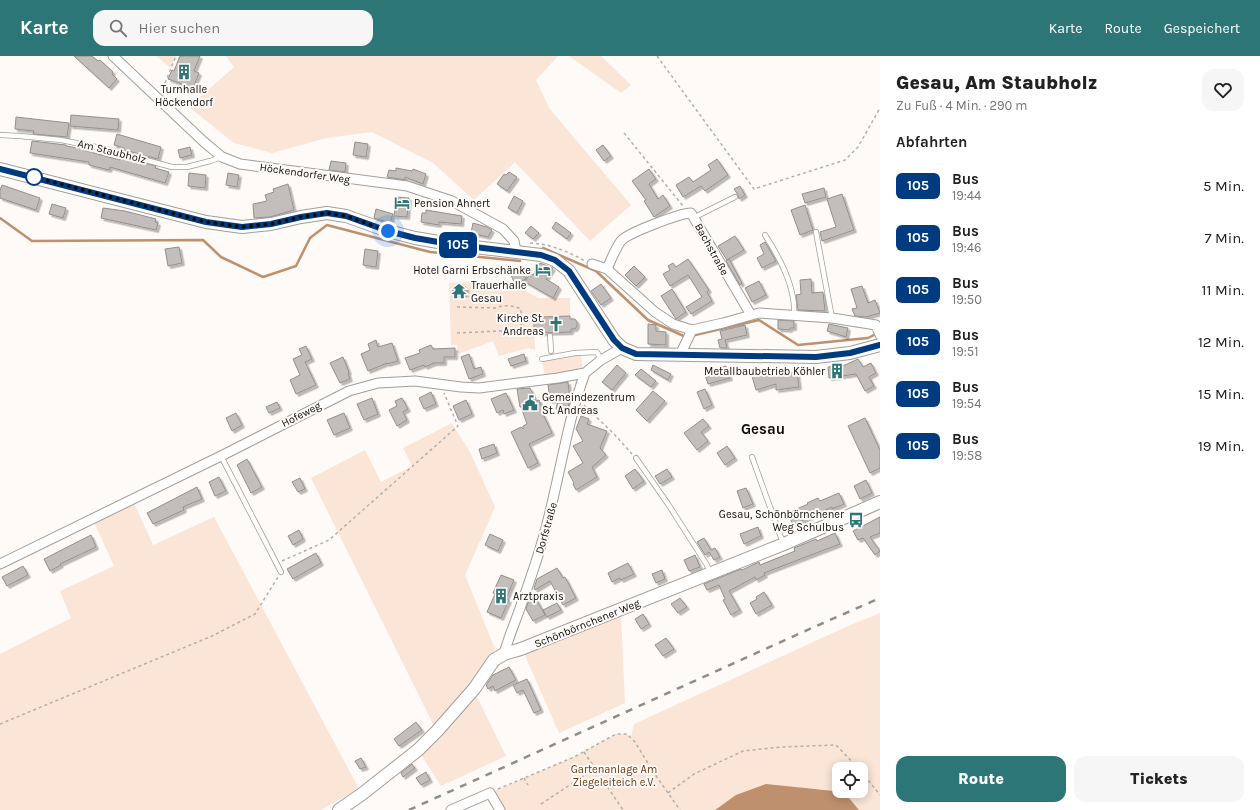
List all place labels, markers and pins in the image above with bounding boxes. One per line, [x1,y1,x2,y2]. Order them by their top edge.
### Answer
building icon: Turnhalle Höckendorf [175,63,193,81]
place label: Turnhalle Höckendorf [155,83,213,109]
unlabelled marker [25,168,43,186]
hotel icon: Pension Ahnert [393,194,411,212]
place label: Pension Ahnert [414,197,490,210]
hotel icon: Hotel Garni Erbschänke [534,261,552,279]
place label: Hotel Garni Erbschänke [413,264,531,277]
place label: Trauerhalle Gesau [471,279,527,305]
temple icon: Trauerhalle Gesau [450,282,468,300]
place label: Kirche St. Andreas [497,312,544,338]
church icon: Kirche St. Andreas [547,315,565,333]
building icon: Metallbaubetrieb Köhler [828,362,846,380]
place label: Metallbaubetrieb Köhler [704,365,825,378]
place label: Gemeindezentrum St. Andreas [542,391,635,417]
public building icon: Gemeindezentrum St. Andreas [521,394,539,412]
place label: Gesau, Schönbörnchener Weg Schulbus [719,508,844,534]
bus stop icon: Gesau, Schönbörnchener Weg Schulbus [847,511,865,529]
building icon: Arztpraxis [492,587,510,605]
place label: Arztpraxis [513,590,564,603]

